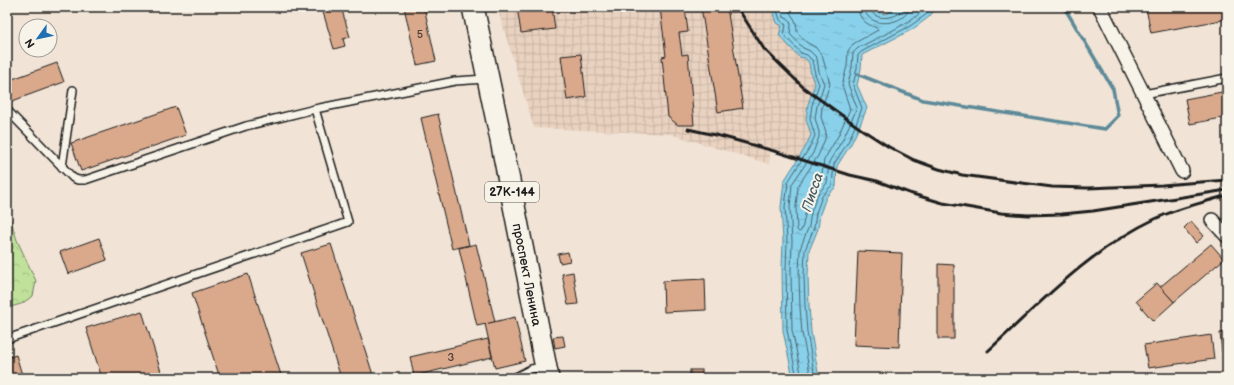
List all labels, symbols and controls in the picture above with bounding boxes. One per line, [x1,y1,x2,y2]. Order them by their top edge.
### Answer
north arrow [18,18,58,58]
house number: 5 [417,28,423,41]
text: N [22,36,38,50]
water label: Писса [798,170,827,214]
road number: 27К-144 [485,182,539,202]
street label: проспект Ленина [509,222,545,328]
house number: 3 [448,351,455,364]

